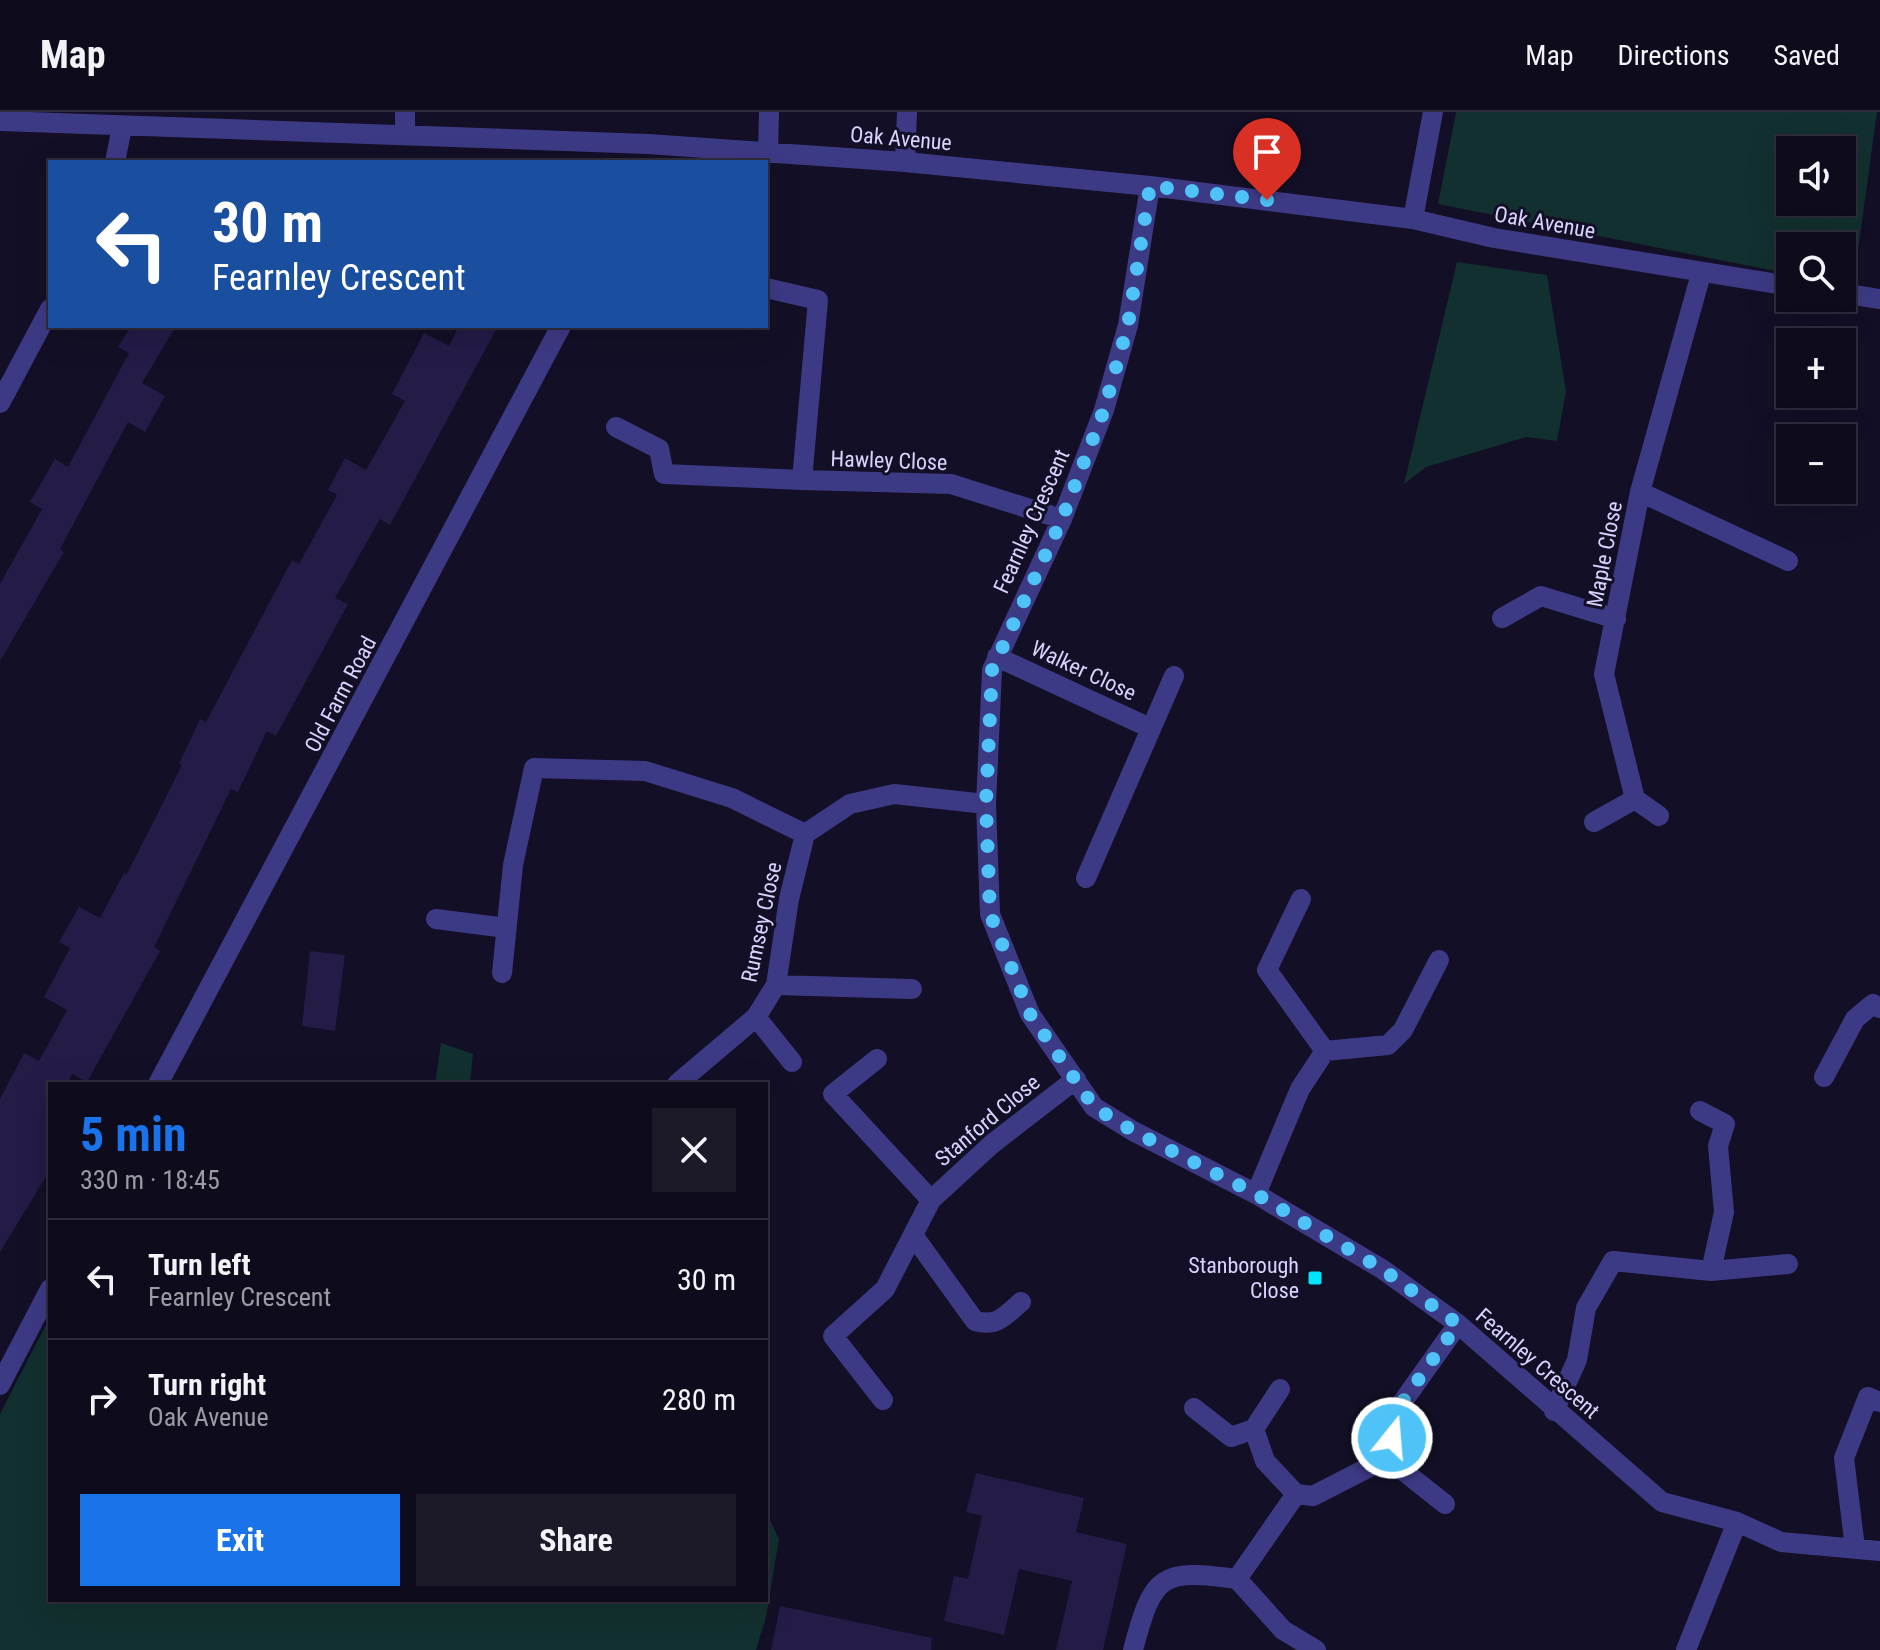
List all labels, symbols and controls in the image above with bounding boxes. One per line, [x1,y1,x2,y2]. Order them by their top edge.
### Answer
text: Map [40,33,106,77]
text: Map [1525,39,1574,72]
text: Directions [1618,39,1729,72]
text: Saved [1773,39,1840,72]
pin [1233,118,1301,200]
street label: Oak Avenue [849,122,953,155]
icon: arrive [1245,130,1289,174]
map controls [1776,136,1856,504]
button: sound [1776,136,1856,216]
text: 30 m [212,190,323,256]
icon: left [80,192,184,296]
street label: Oak Avenue [1492,201,1597,244]
button: search [1776,232,1856,312]
text: Fearnley Crescent [212,257,466,299]
button: + [1776,328,1856,408]
button: − [1776,424,1856,504]
street label: Fearnley Crescent [989,445,1074,597]
street label: Hawley Close [830,446,948,475]
street label: Maple Close [1582,499,1627,609]
street label: Old Farm Road [299,632,381,756]
street label: Walker Close [1027,635,1140,706]
street label: Rumsey Close [737,860,786,984]
street label: Stanford Close [930,1070,1045,1171]
text: 5 min [80,1106,187,1163]
button: close [652,1108,736,1192]
text: 330 m · 18:45 [80,1165,220,1195]
text: Turn left [148,1247,251,1282]
place label: Stanborough Close [1188,1253,1299,1303]
icon: left [80,1257,124,1301]
text: 30 m [677,1262,736,1297]
marker: Stanborough Close [1306,1269,1324,1287]
text: Fearnley Crescent [148,1282,331,1312]
street label: Fearnley Crescent [1471,1303,1604,1424]
text: Turn right [148,1367,266,1402]
icon: right [80,1377,124,1421]
text: 280 m [662,1382,736,1417]
position arrow [1350,1396,1434,1480]
text: Oak Avenue [148,1402,269,1432]
button: Exit [80,1494,400,1586]
button: Share [416,1494,736,1586]

